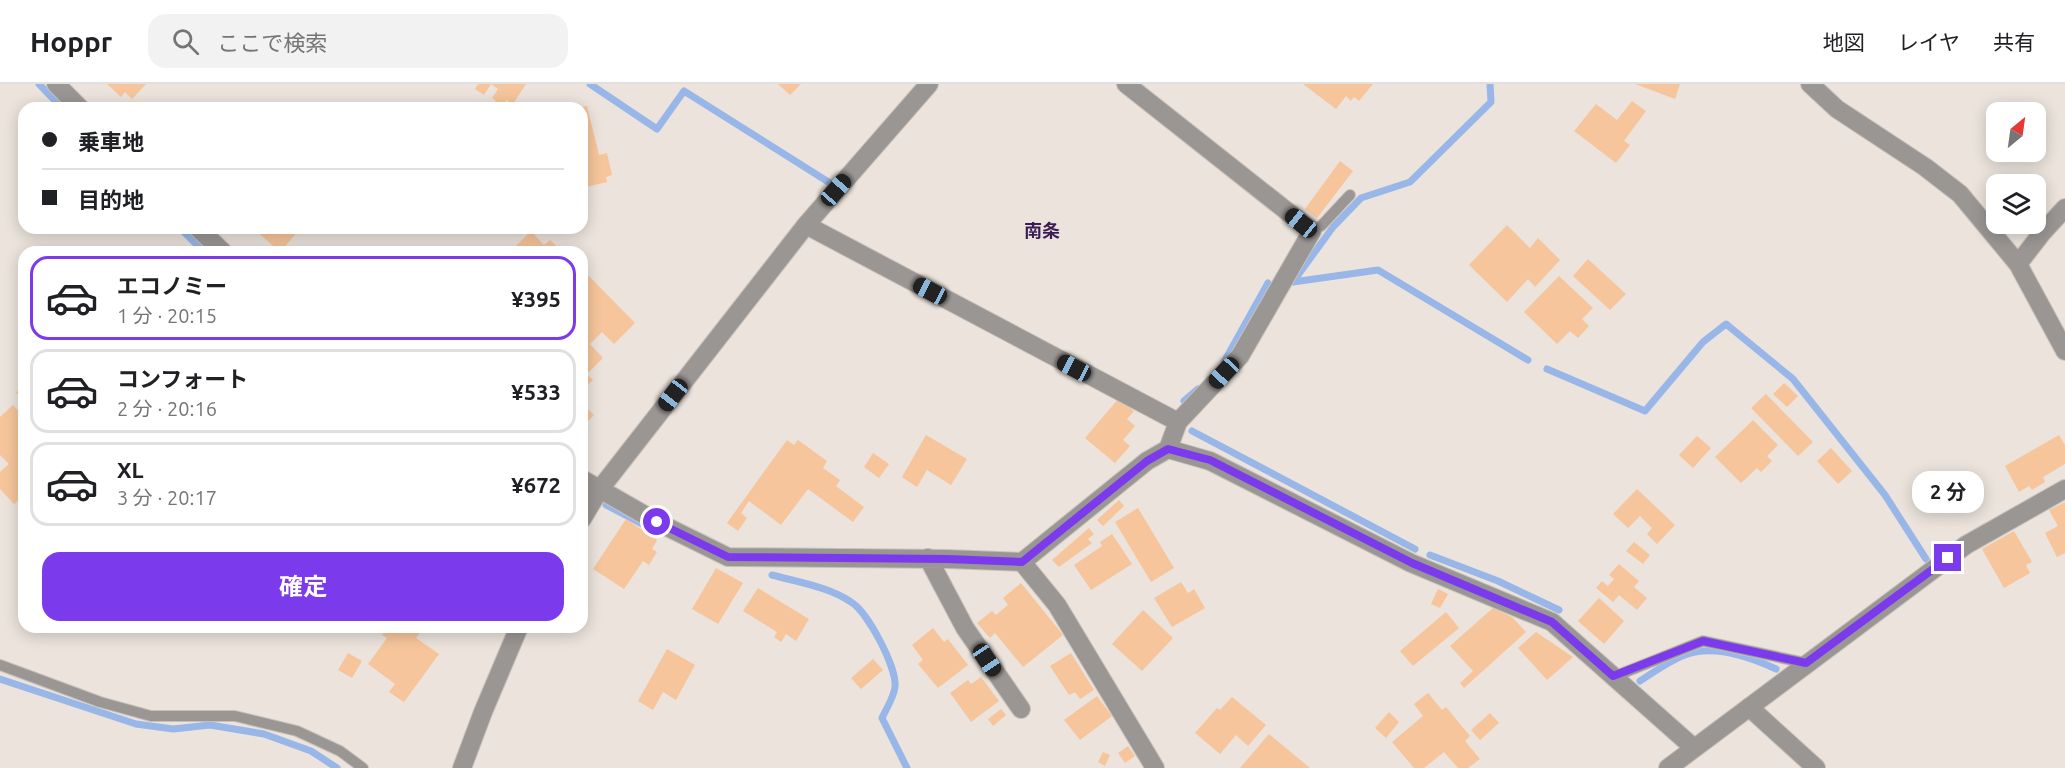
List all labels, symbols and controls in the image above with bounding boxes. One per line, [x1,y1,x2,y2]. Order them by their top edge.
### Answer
search box [148,14,568,68]
icon: search [169,25,202,58]
text: Hoppr [30,26,112,57]
text: ここで検索 [217,30,327,55]
text: 地図 [1823,30,1865,54]
text: レイヤ [1898,30,1960,54]
text: 共有 [1993,30,2035,54]
north arrow [1986,102,2046,162]
map controls [1986,102,2046,234]
text: 乗車地 [78,129,144,154]
car [817,171,855,209]
button: layers [1986,174,2046,234]
text: 目的地 [78,187,144,212]
car [1281,205,1321,241]
district label: 南条 [1024,220,1060,240]
icon: car [45,271,99,325]
text: エコノミー [117,273,227,298]
car [910,275,950,307]
text: ¥395 [511,286,561,311]
text: 1 分 · 20:15 [117,304,217,327]
car [1054,352,1094,384]
car [1205,354,1243,392]
icon: car [45,364,99,418]
text: コンフォート [117,366,248,391]
car [655,375,691,415]
text: ¥533 [511,379,561,404]
text: 2 分 · 20:16 [117,397,217,420]
icon: car [45,457,99,511]
text: XL [117,457,144,482]
callout: 2 分 [1912,471,1984,513]
text: ¥672 [511,472,561,497]
text: 2 分 [1930,480,1966,503]
text: 3 分 · 20:17 [117,486,217,509]
route start [643,508,670,535]
route end [1934,544,1961,571]
button: 確定 [42,552,564,621]
car [969,640,1005,680]

